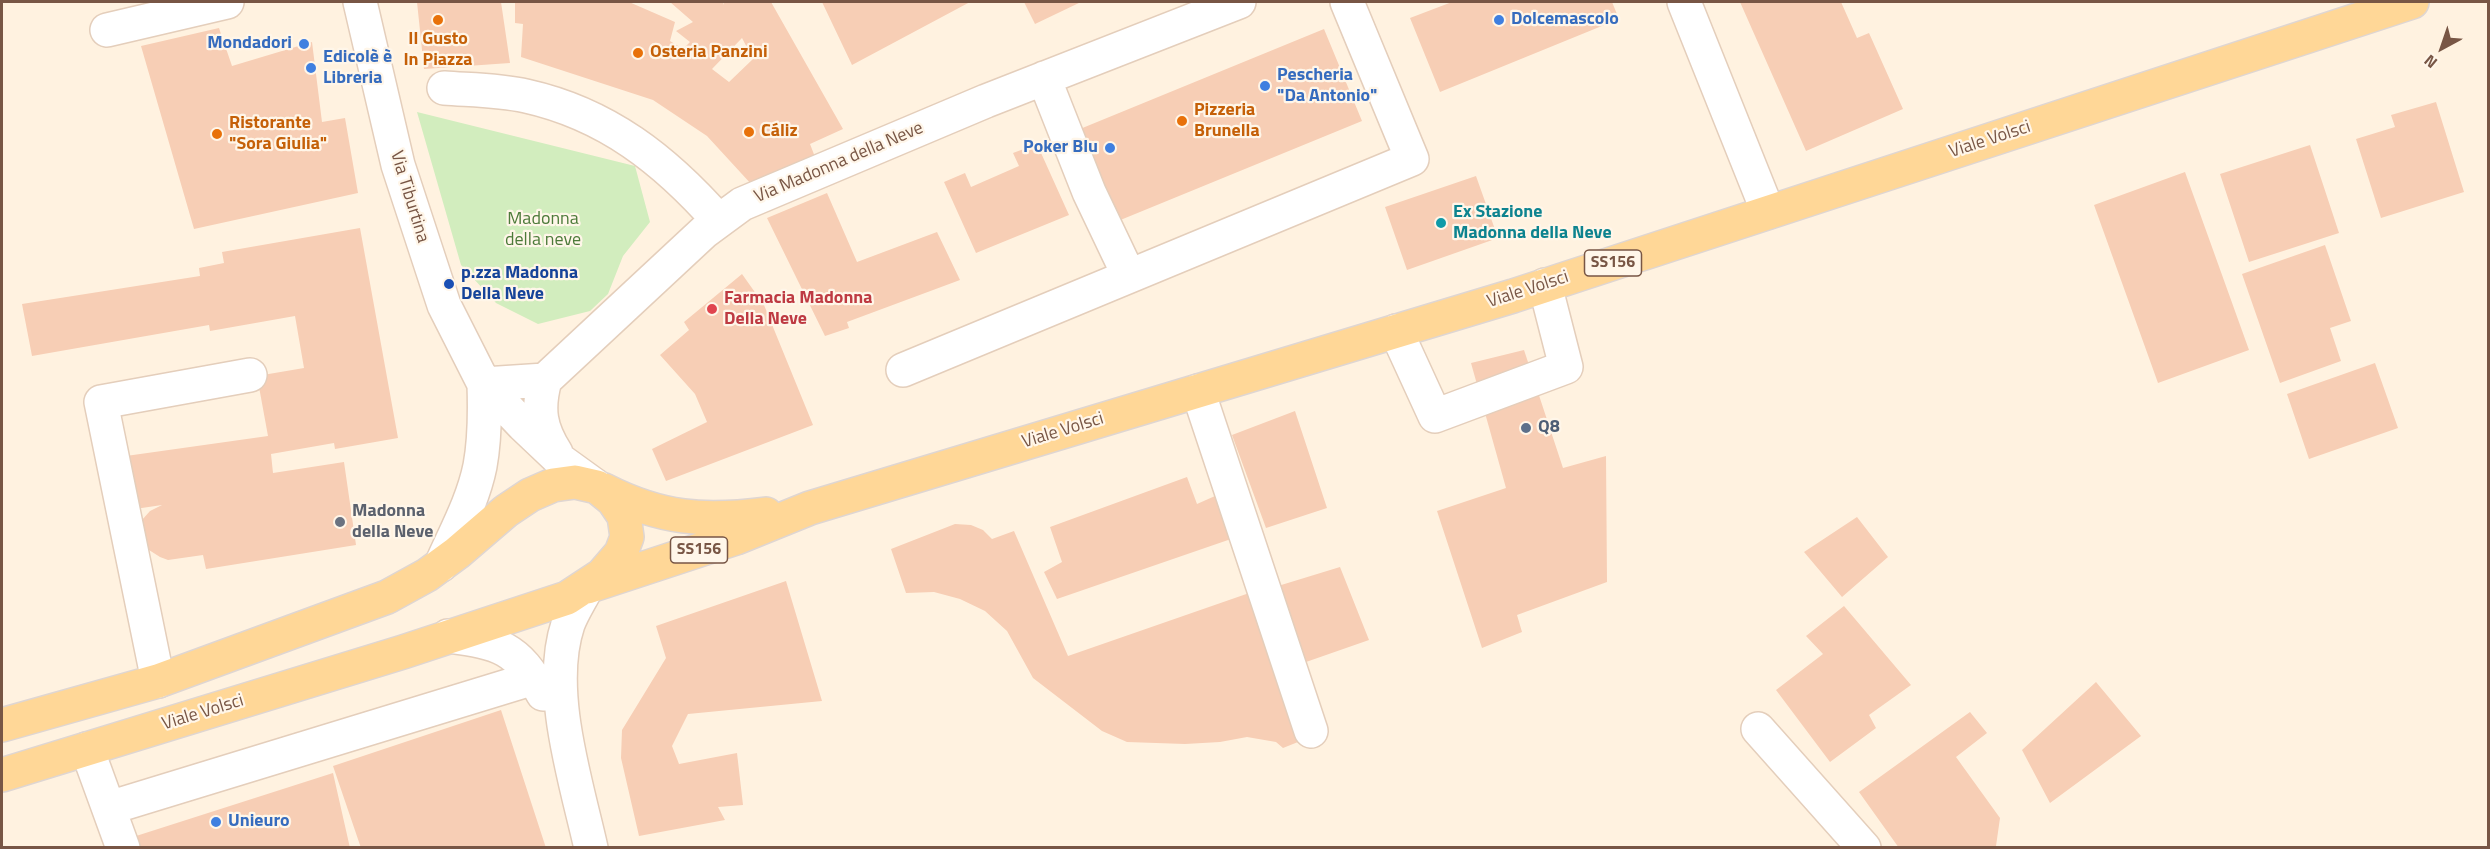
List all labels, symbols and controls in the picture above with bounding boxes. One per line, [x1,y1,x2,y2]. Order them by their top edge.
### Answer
place label: Dolcemascolo [1511,9,1619,31]
marker: Il Gusto In Piazza [431,13,445,27]
marker: Dolcemascolo [1492,13,1506,27]
north arrow [2412,18,2472,78]
place label: Il Gusto In Piazza [403,29,473,72]
place label: Mondadori [207,33,292,55]
marker: Mondadori [297,37,311,51]
place label: Osteria Panzini [650,42,768,64]
marker: Osteria Panzini [631,46,645,60]
place label: Edicolè è Libreria [323,47,392,90]
text: N [2418,49,2442,75]
marker: Edicolè è Libreria [304,61,318,75]
place label: Pescheria "Da Antonio" [1277,65,1377,107]
marker: Pescheria "Da Antonio" [1258,79,1272,93]
place label: Pizzeria Brunella [1194,100,1260,142]
place label: Ristorante "Sora Giulia" [229,113,327,156]
marker: Pizzeria Brunella [1175,114,1189,128]
street label: Viale Volsci [1947,117,2033,163]
street label: Via Madonna della Neve [751,118,927,208]
place label: Cáliz [761,121,798,143]
marker: Cáliz [742,125,756,139]
marker: Ristorante "Sora Giulia" [210,127,224,141]
place label: Poker Blu [1023,137,1098,159]
marker: Poker Blu [1103,141,1117,155]
street label: Via Tiburtina [385,148,433,246]
place label: Ex Stazione Madonna della Neve [1453,202,1612,244]
park label: Madonna della neve [505,209,581,252]
marker: Ex Stazione Madonna della Neve [1434,216,1448,230]
road number: SS156 [1584,250,1642,276]
place label: p.zza Madonna Della Neve [461,263,578,306]
street label: Viale Volsci [1485,267,1571,313]
marker: p.zza Madonna Della Neve [442,277,456,291]
place label: Farmacia Madonna Della Neve [724,288,872,330]
marker: Farmacia Madonna Della Neve [705,302,719,316]
street label: Viale Volsci [1020,408,1106,454]
place label: Q8 [1538,417,1560,439]
marker: Q8 [1519,421,1533,435]
place label: Madonna della Neve [352,501,433,544]
marker: Madonna della Neve [333,515,347,529]
road number: SS156 [670,537,728,563]
street label: Viale Volsci [160,690,246,736]
place label: Unieuro [228,811,290,833]
marker: Unieuro [209,815,223,829]

